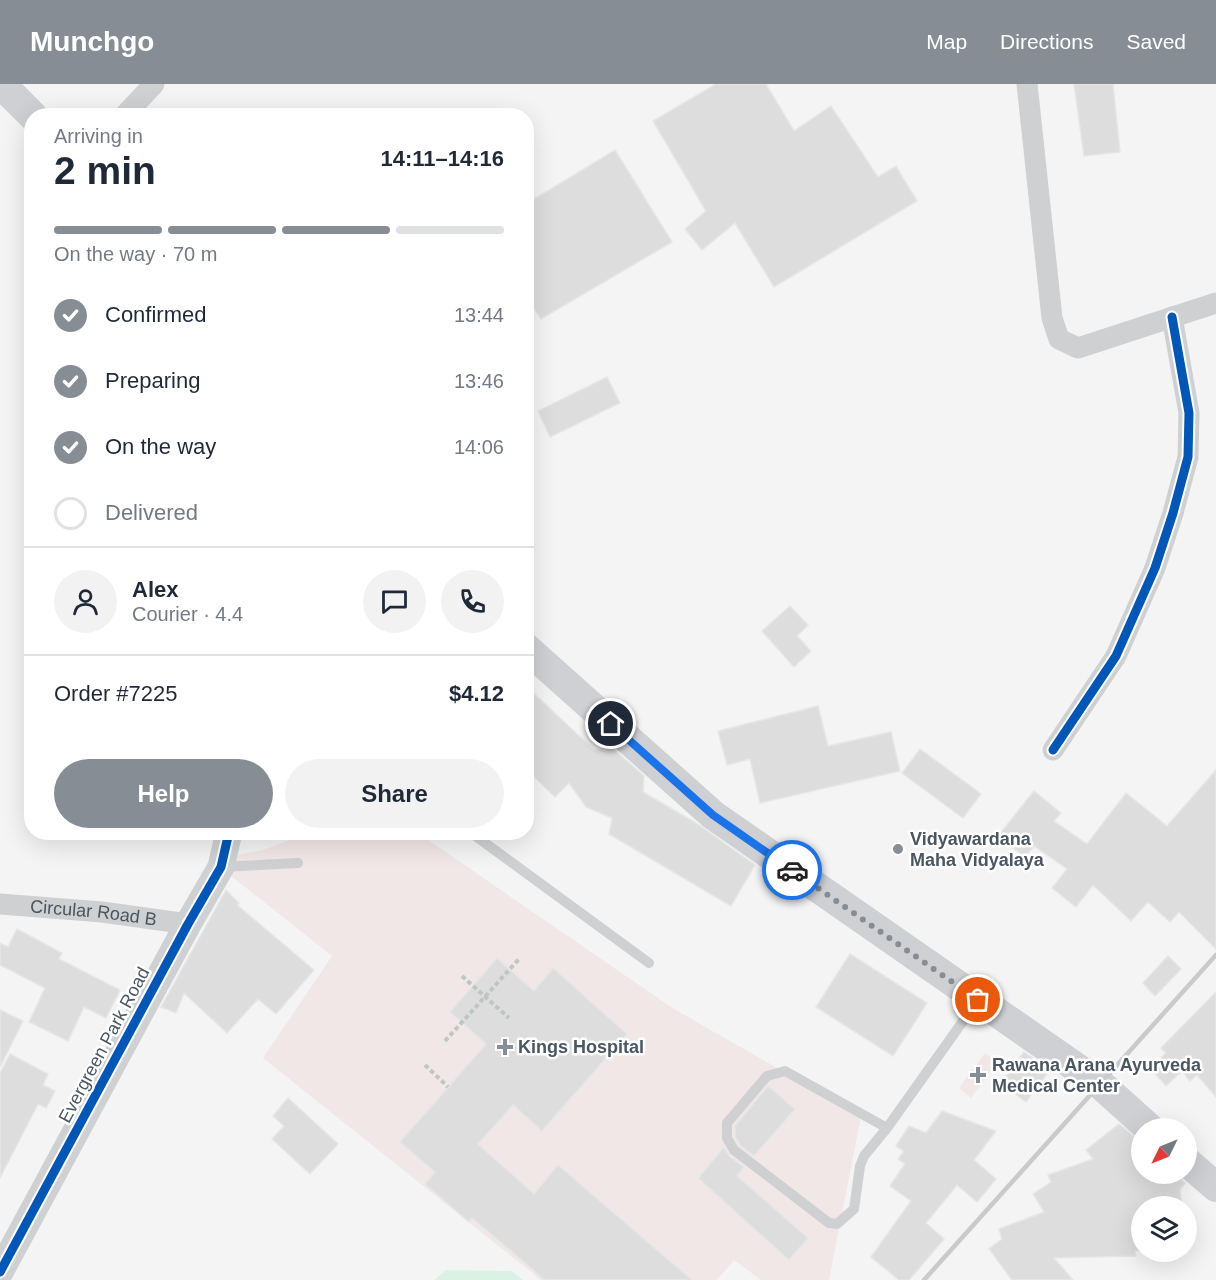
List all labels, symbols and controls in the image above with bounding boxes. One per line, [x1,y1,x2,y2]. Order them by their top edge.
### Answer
text: Munchgo [30,26,154,57]
text: Map [926,30,967,53]
text: Directions [1000,30,1093,53]
text: Saved [1126,30,1186,53]
text: Arriving in [54,125,143,147]
text: 14:11–14:16 [380,146,504,171]
text: 2 min [54,149,156,192]
text: On the way · 70 m [54,243,217,265]
icon: check [54,299,87,332]
text: Confirmed [105,302,206,327]
text: 13:44 [454,304,504,326]
icon: check [54,365,87,398]
text: Preparing [105,368,200,393]
text: 13:46 [454,370,504,392]
icon: check [54,431,87,464]
text: On the way [105,434,216,459]
text: 14:06 [454,436,504,458]
text: Delivered [105,500,198,525]
button: person [54,570,117,633]
button: chat [363,570,426,633]
button: phone [441,570,504,633]
text: Alex [132,577,178,602]
text: Courier · 4.4 [132,603,243,625]
text: Order #7225 [54,681,178,706]
text: $4.12 [449,681,504,706]
pin [585,698,636,749]
icon: home [594,707,627,740]
button: Help [54,759,273,828]
button: Share [285,759,504,828]
place label: Vidyawardana Maha Vidyalaya [910,829,1045,870]
courier [762,840,822,900]
marker: Vidyawardana Maha Vidyalaya [891,842,905,856]
icon: car [776,854,809,887]
street label: Circular Road B [30,896,158,930]
street label: Evergreen Park Road [55,964,153,1126]
pin [952,974,1003,1025]
icon: bag [961,983,994,1016]
place label: Kings Hospital [518,1037,644,1057]
marker: Kings Hospital [496,1038,514,1056]
place label: Rawana Arana Ayurveda Medical Center [992,1055,1202,1096]
marker: Rawana Arana Ayurveda Medical Center [969,1066,987,1084]
north arrow [1131,1118,1197,1184]
map controls [1131,1118,1197,1262]
button: layers [1131,1196,1197,1262]

